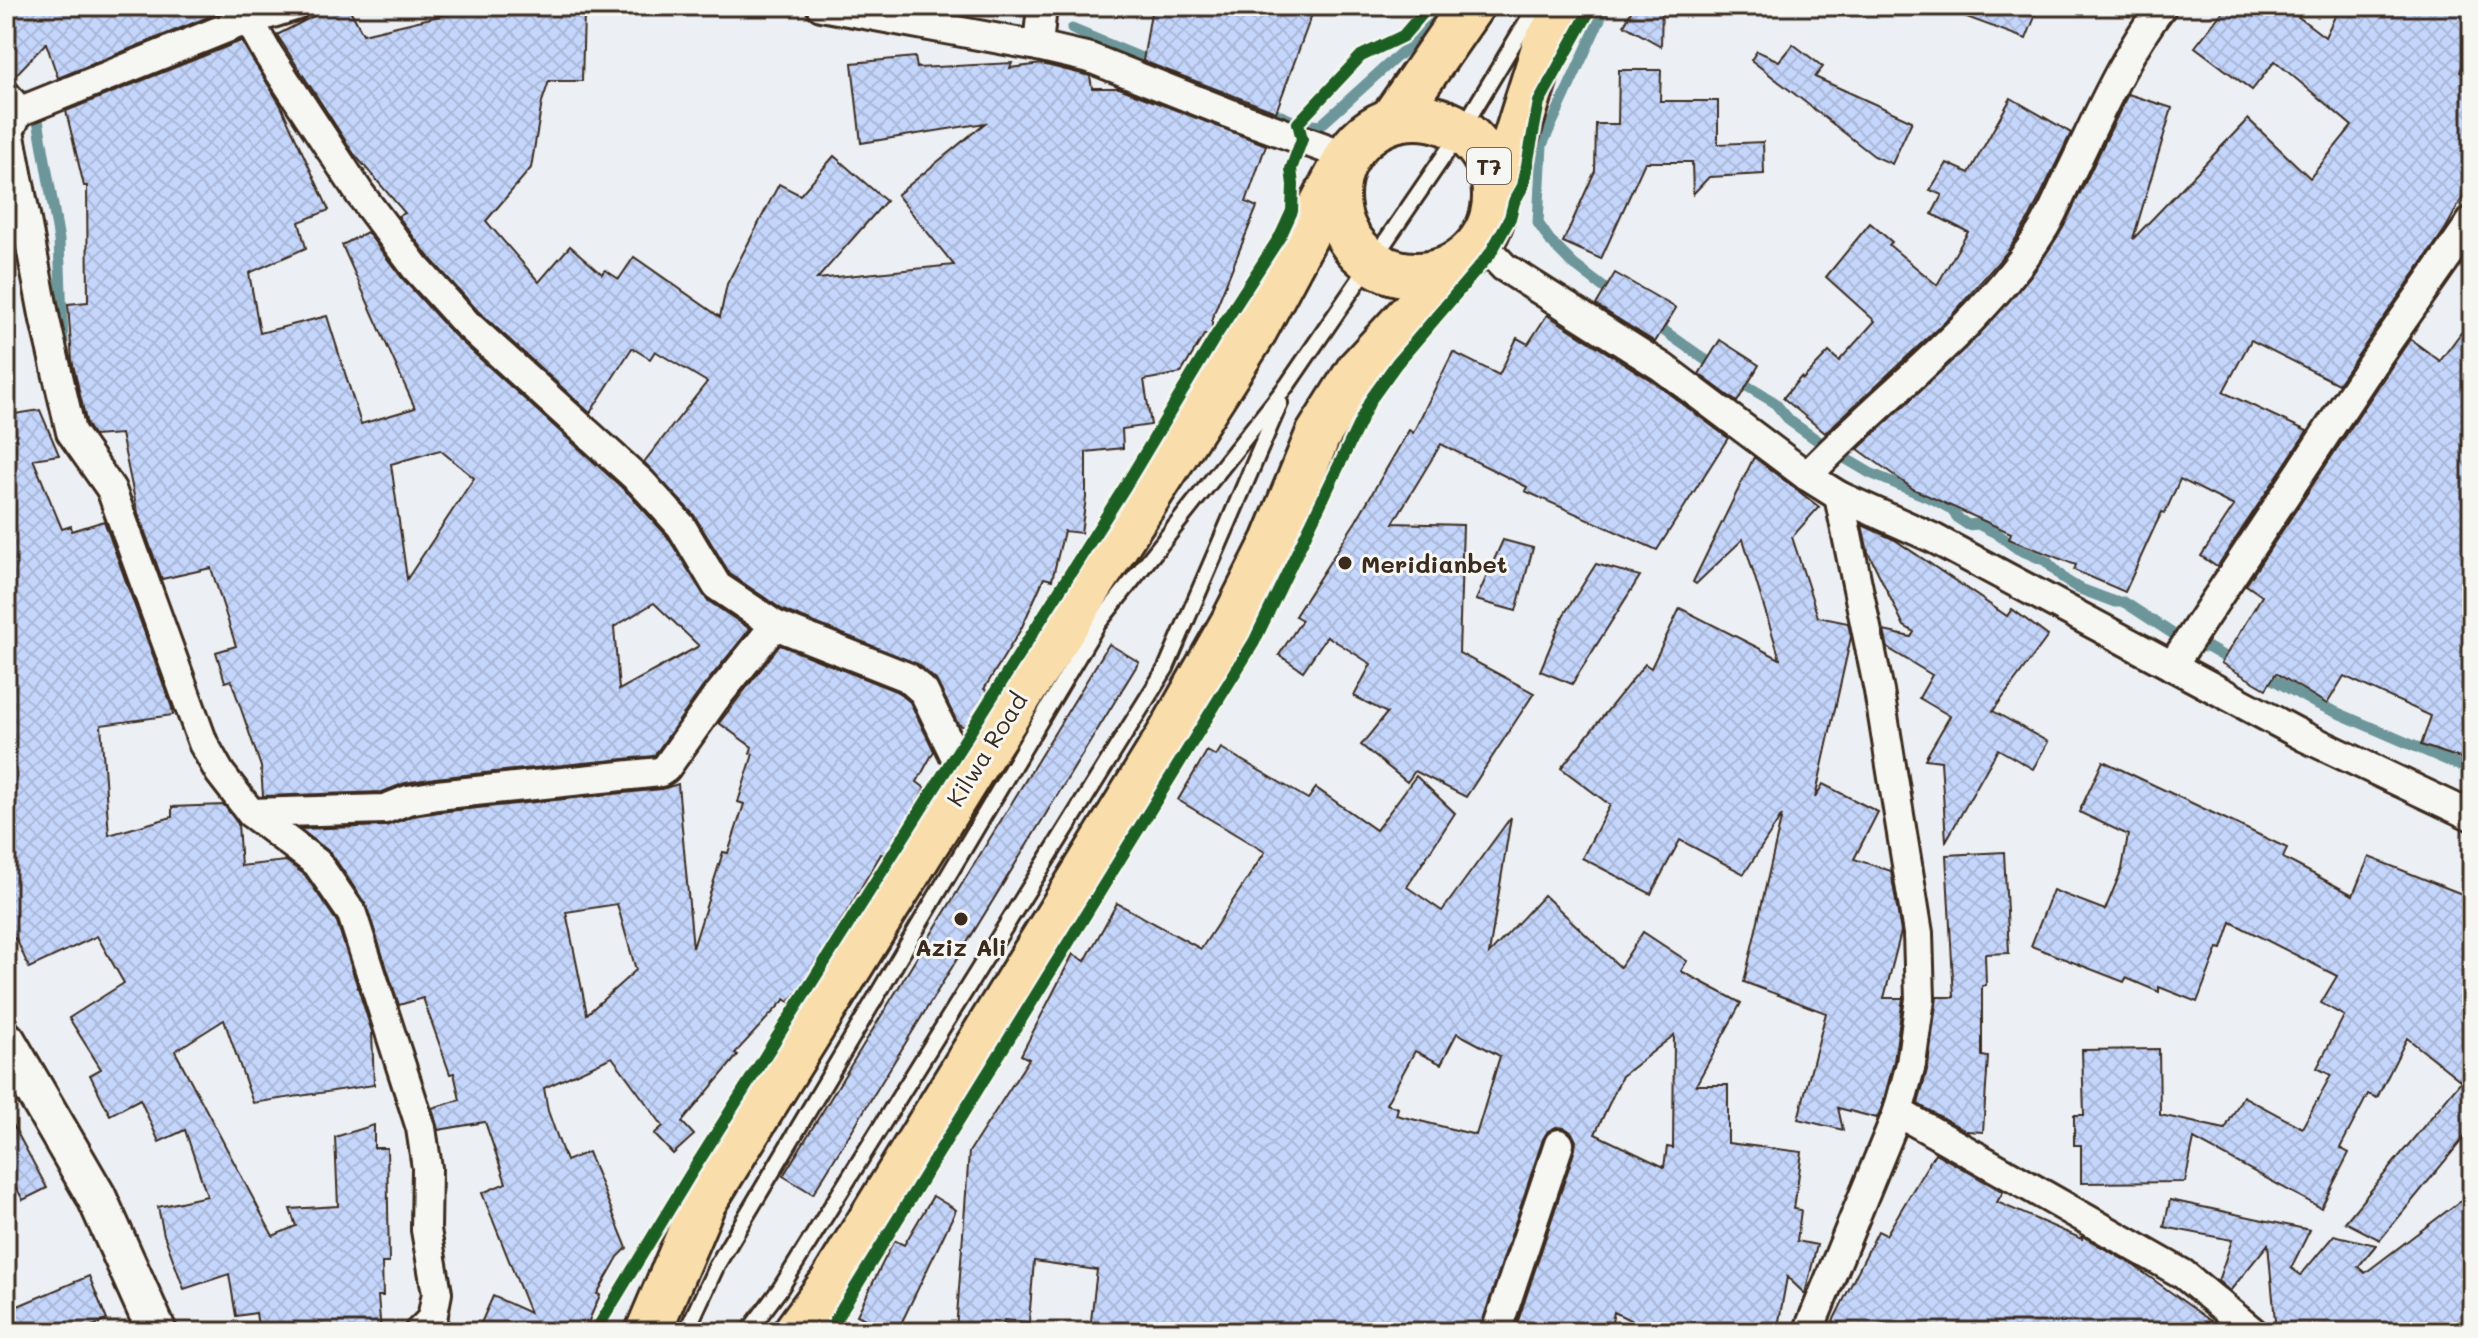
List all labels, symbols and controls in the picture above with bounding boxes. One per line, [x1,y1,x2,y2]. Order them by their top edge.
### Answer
road number: T7 [1467,148,1511,184]
place label: Meridianbet [1361,548,1507,579]
marker: Meridianbet [1336,554,1354,572]
street label: Kilwa Road [939,686,1033,812]
marker: Aziz Ali [952,910,970,928]
place label: Aziz Ali [915,931,1007,962]

